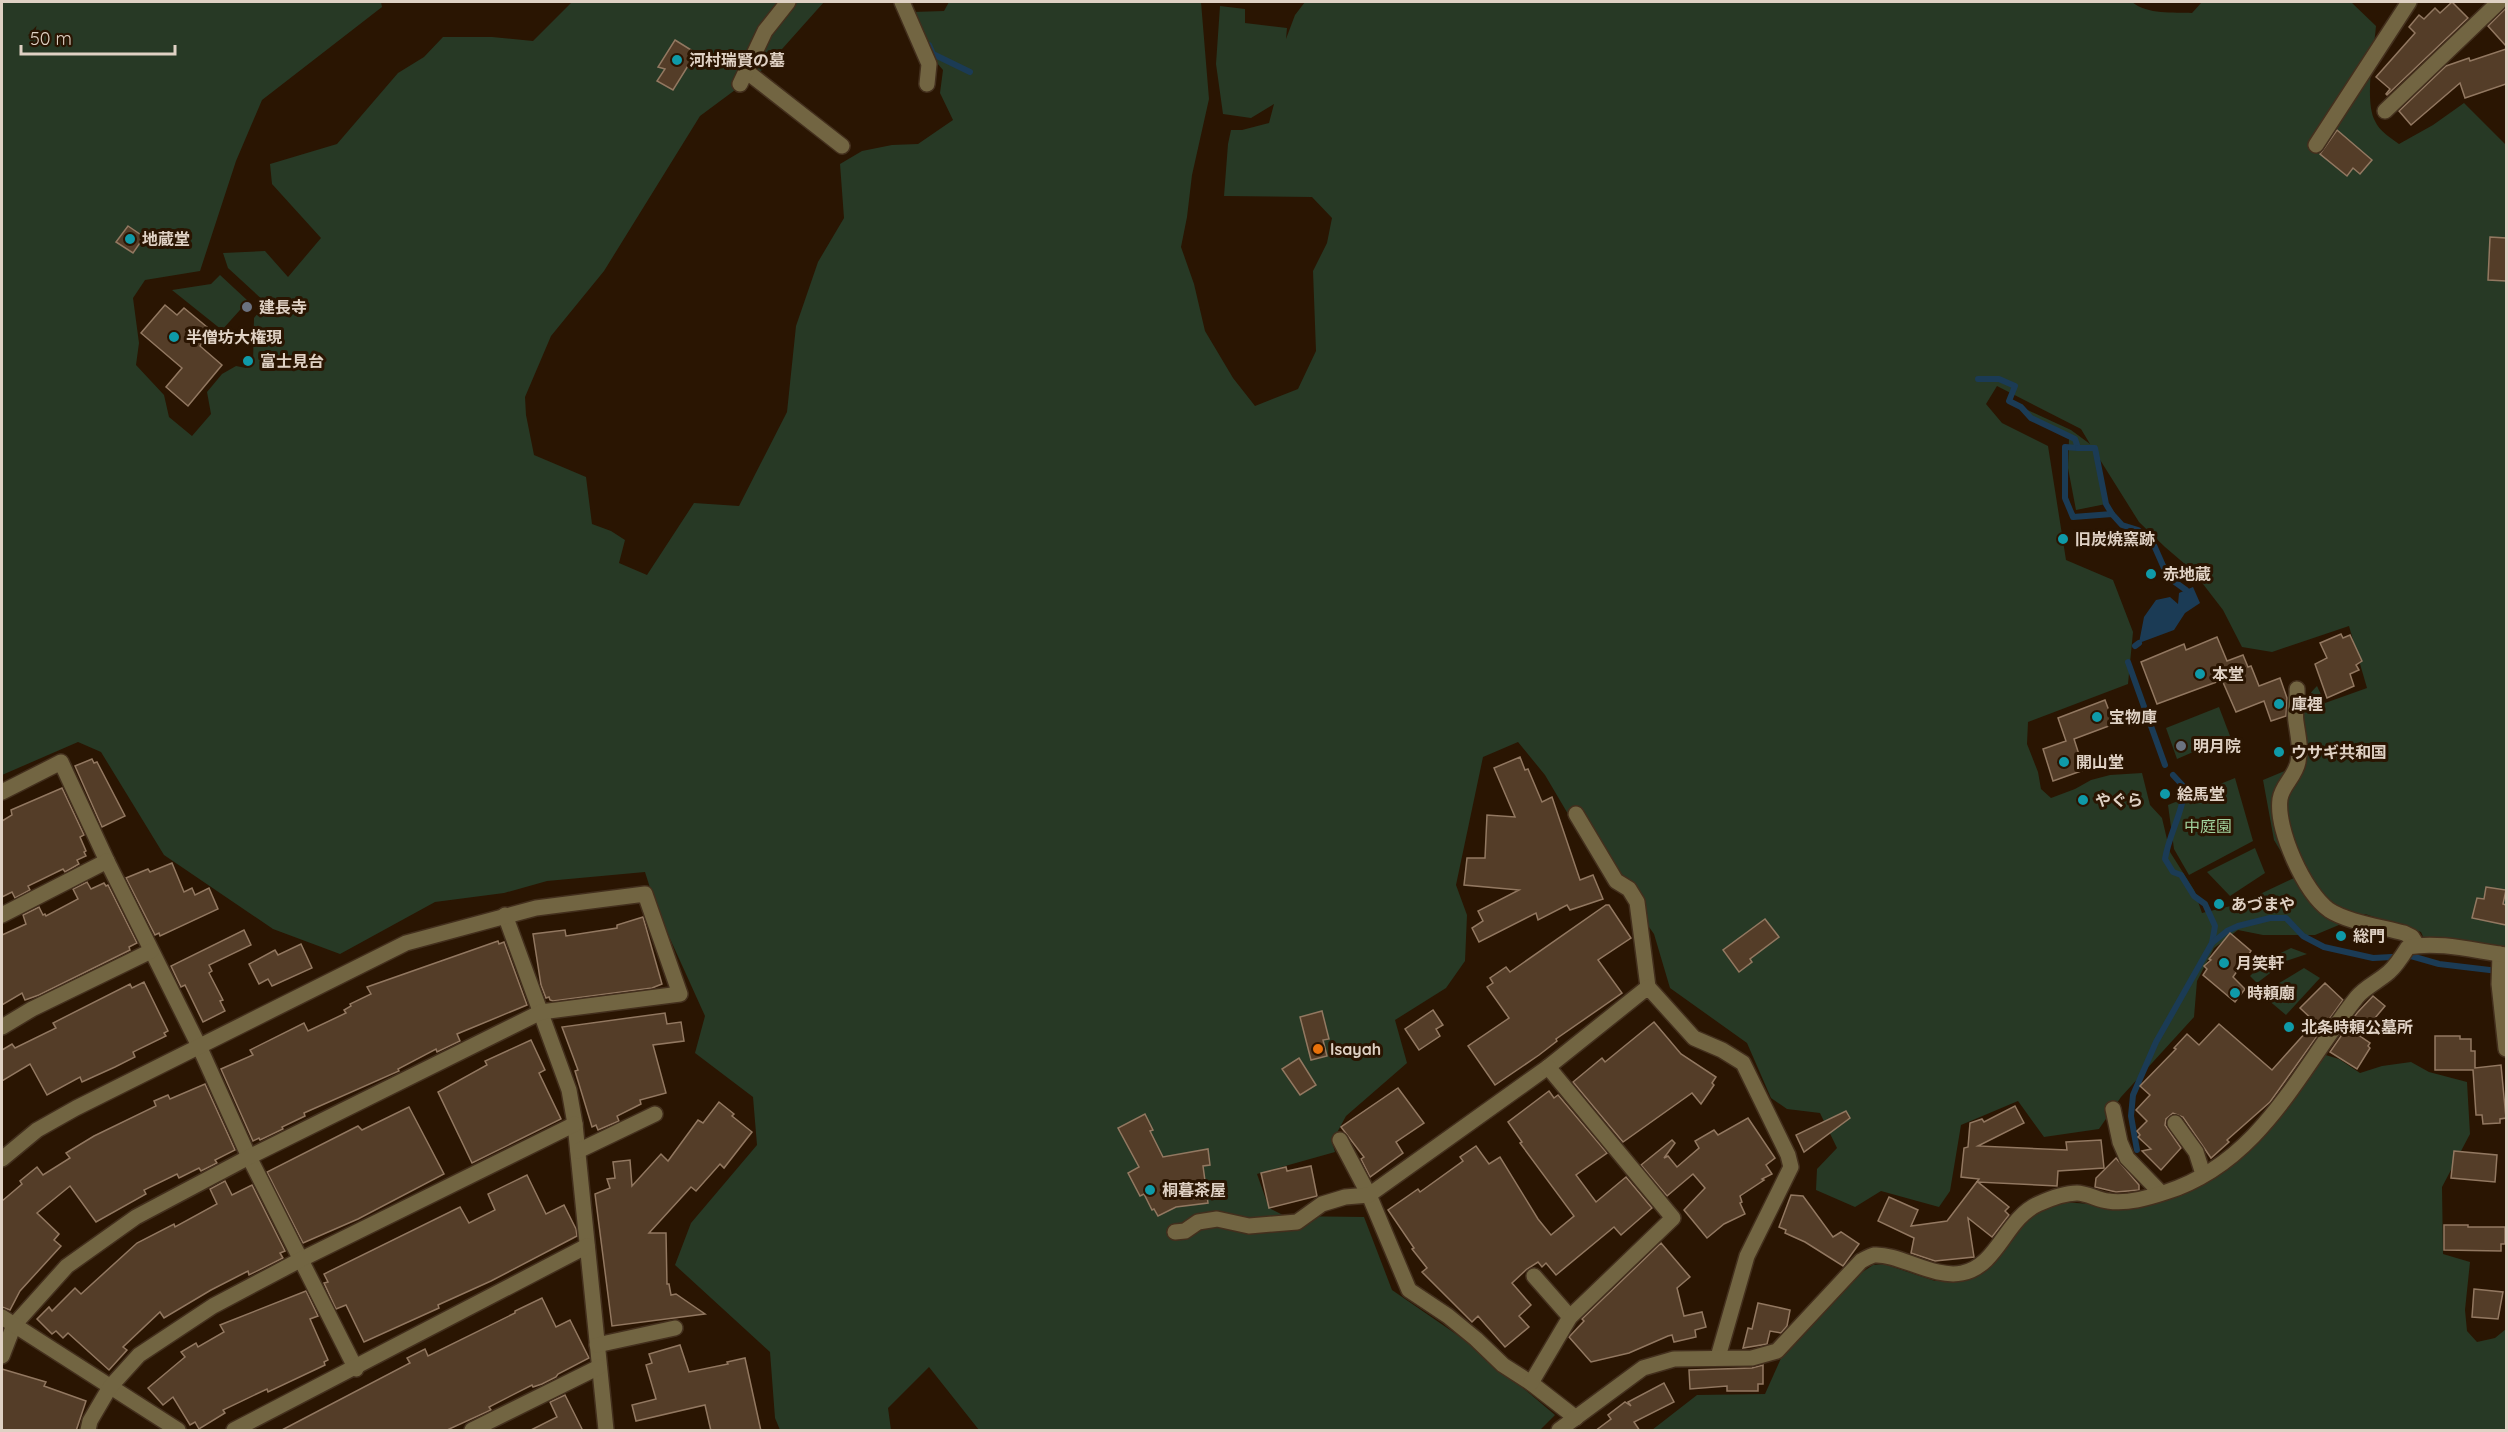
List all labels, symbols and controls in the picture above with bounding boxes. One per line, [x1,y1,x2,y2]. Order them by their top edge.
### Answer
scale bar [21,18,176,56]
text: 50 m [30,27,72,50]
place label: 河村瑞賢の墓 [689,50,785,70]
marker: 河村瑞賢の墓 [670,53,684,67]
place label: 地蔵堂 [142,229,190,249]
marker: 地蔵堂 [123,232,137,246]
place label: 建長寺 [259,297,307,317]
marker: 建長寺 [240,300,254,314]
place label: 半僧坊大権現 [186,327,282,347]
marker: 半僧坊大権現 [167,330,181,344]
place label: 富士見台 [260,351,324,371]
marker: 富士見台 [241,354,255,368]
place label: 旧炭焼窯跡 [2075,529,2155,549]
marker: 旧炭焼窯跡 [2056,532,2070,546]
place label: 赤地蔵 [2163,564,2211,584]
marker: 赤地蔵 [2144,567,2158,581]
place label: 本堂 [2212,664,2244,684]
marker: 本堂 [2193,667,2207,681]
place label: 庫裡 [2291,694,2323,714]
marker: 庫裡 [2272,697,2286,711]
place label: 宝物庫 [2109,707,2157,727]
marker: 宝物庫 [2090,710,2104,724]
place label: 明月院 [2193,736,2241,756]
marker: 明月院 [2174,739,2188,753]
place label: ウサギ共和国 [2291,742,2387,762]
marker: ウサギ共和国 [2272,745,2286,759]
place label: 開山堂 [2076,752,2124,772]
marker: 開山堂 [2057,755,2071,769]
place label: 絵馬堂 [2177,784,2225,804]
marker: 絵馬堂 [2158,787,2172,801]
place label: やぐら [2095,790,2143,810]
marker: やぐら [2076,793,2090,807]
park label: 中庭園 [2184,816,2232,836]
place label: あづまや [2231,894,2295,914]
marker: あづまや [2212,897,2226,911]
place label: 総門 [2353,926,2385,946]
marker: 総門 [2334,929,2348,943]
place label: 月笑軒 [2236,953,2284,973]
marker: 月笑軒 [2217,956,2231,970]
place label: 時頼廟 [2247,983,2295,1003]
marker: 時頼廟 [2228,986,2242,1000]
place label: 北条時頼公墓所 [2301,1017,2413,1037]
marker: 北条時頼公墓所 [2282,1020,2296,1034]
place label: Isayah [1330,1039,1381,1059]
marker: Isayah [1311,1042,1325,1056]
place label: 桐暮茶屋 [1162,1180,1226,1200]
marker: 桐暮茶屋 [1143,1183,1157,1197]

